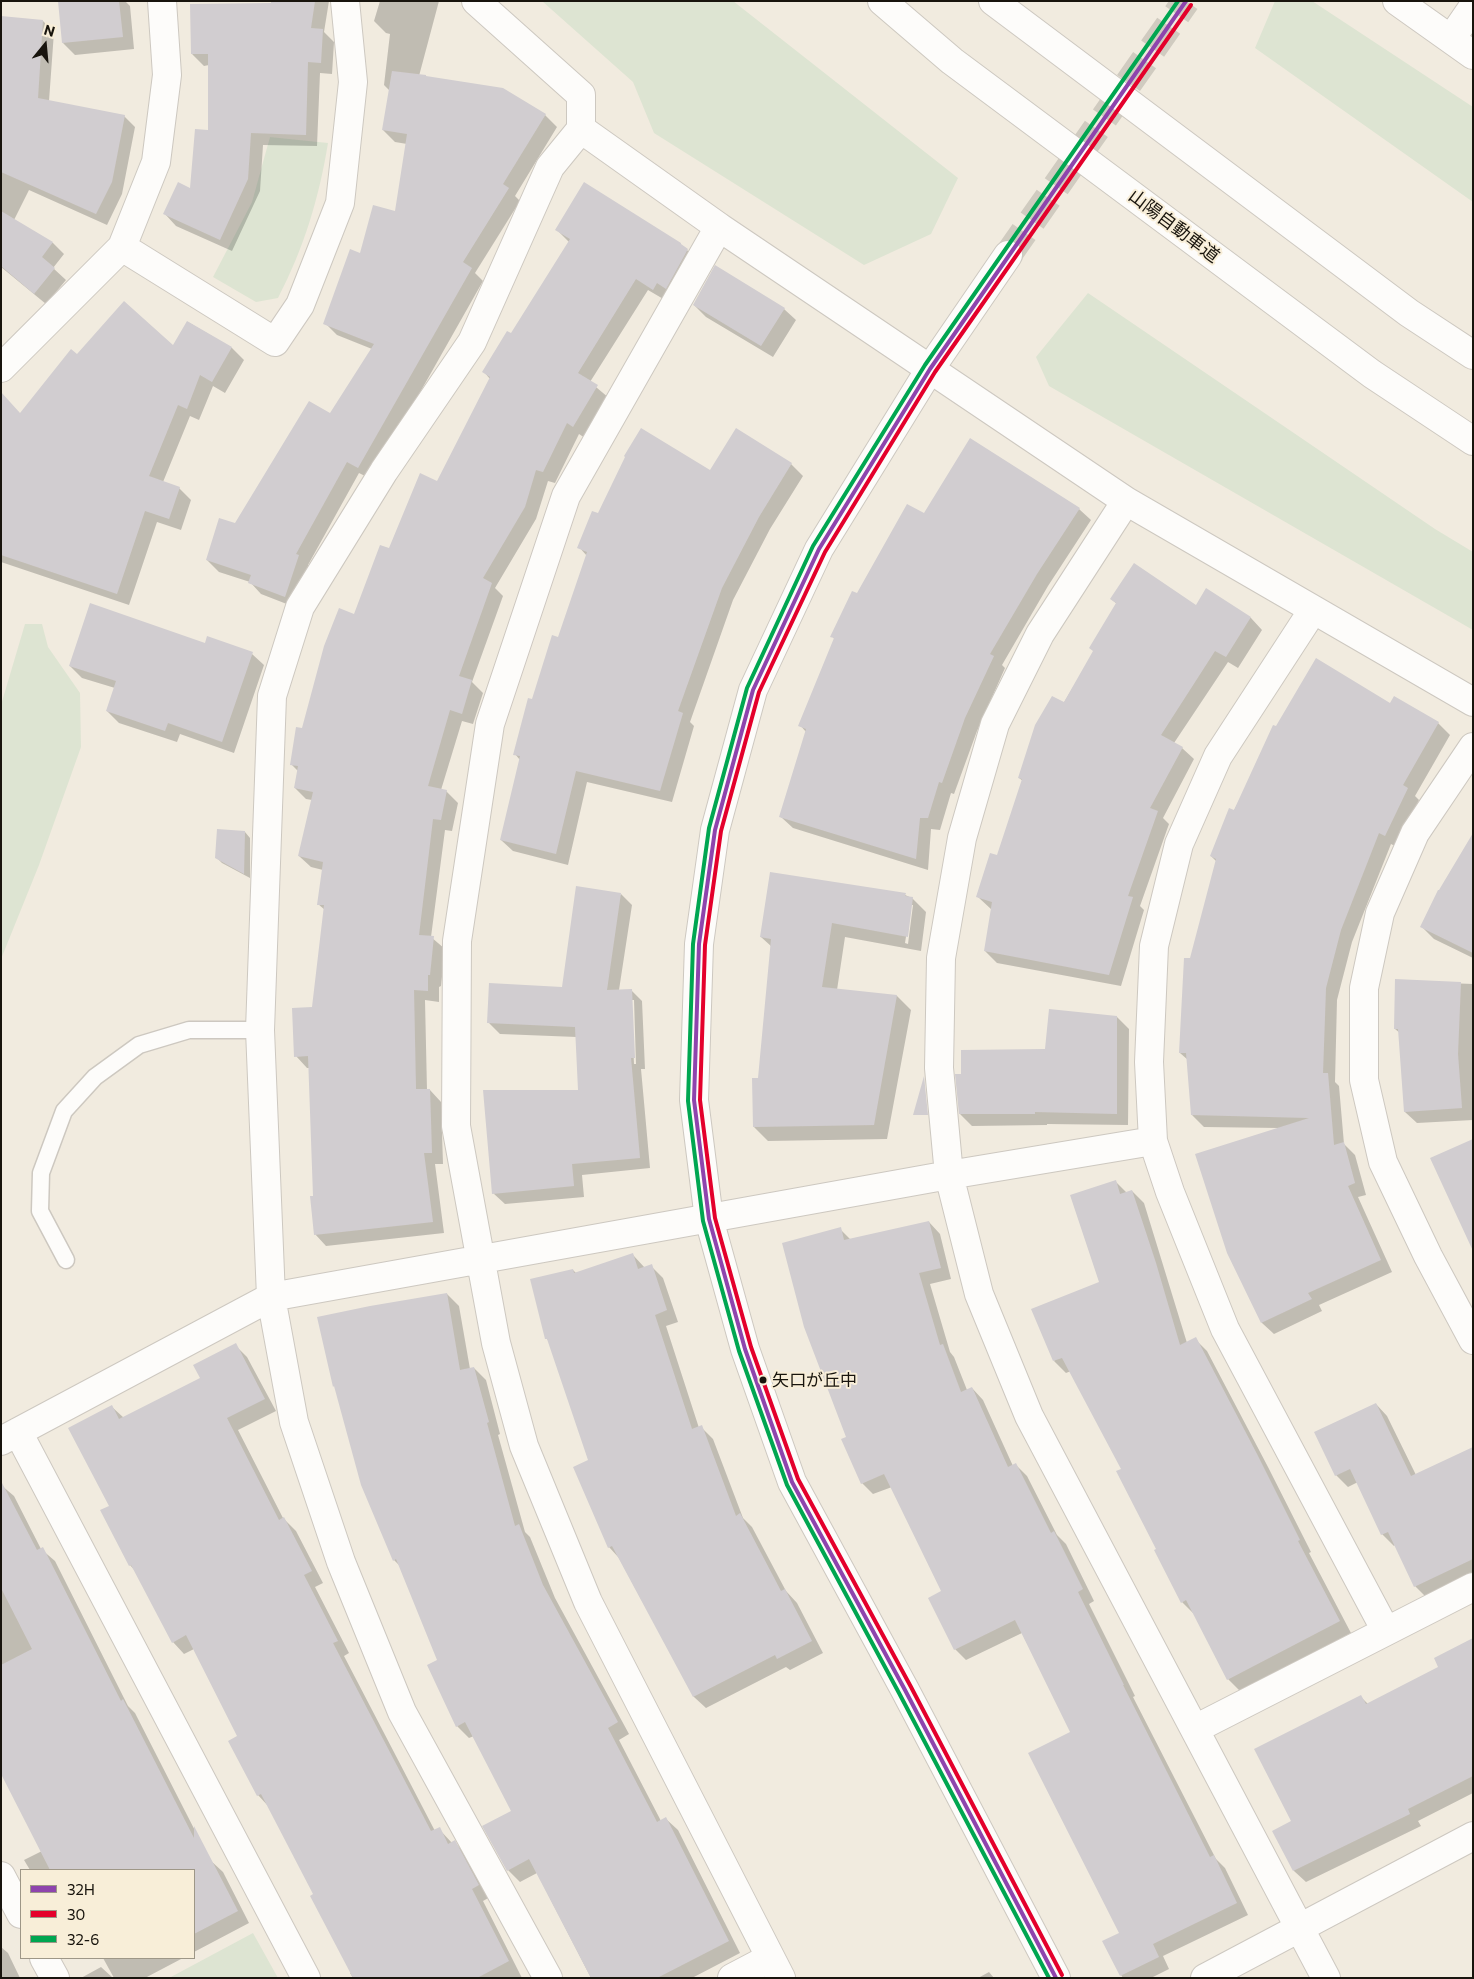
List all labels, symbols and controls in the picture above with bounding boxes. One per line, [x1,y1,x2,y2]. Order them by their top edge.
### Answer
north arrow [20,20,70,70]
text: N [42,21,57,40]
street label: 山陽自動車道 [1124,185,1224,267]
place label: 矢口が丘中 [772,1370,857,1390]
marker: 矢口が丘中 [758,1375,768,1385]
legend [20,1869,195,1959]
text: 32H [67,1880,95,1898]
text: 30 [67,1905,85,1923]
text: 32-6 [67,1930,99,1948]

